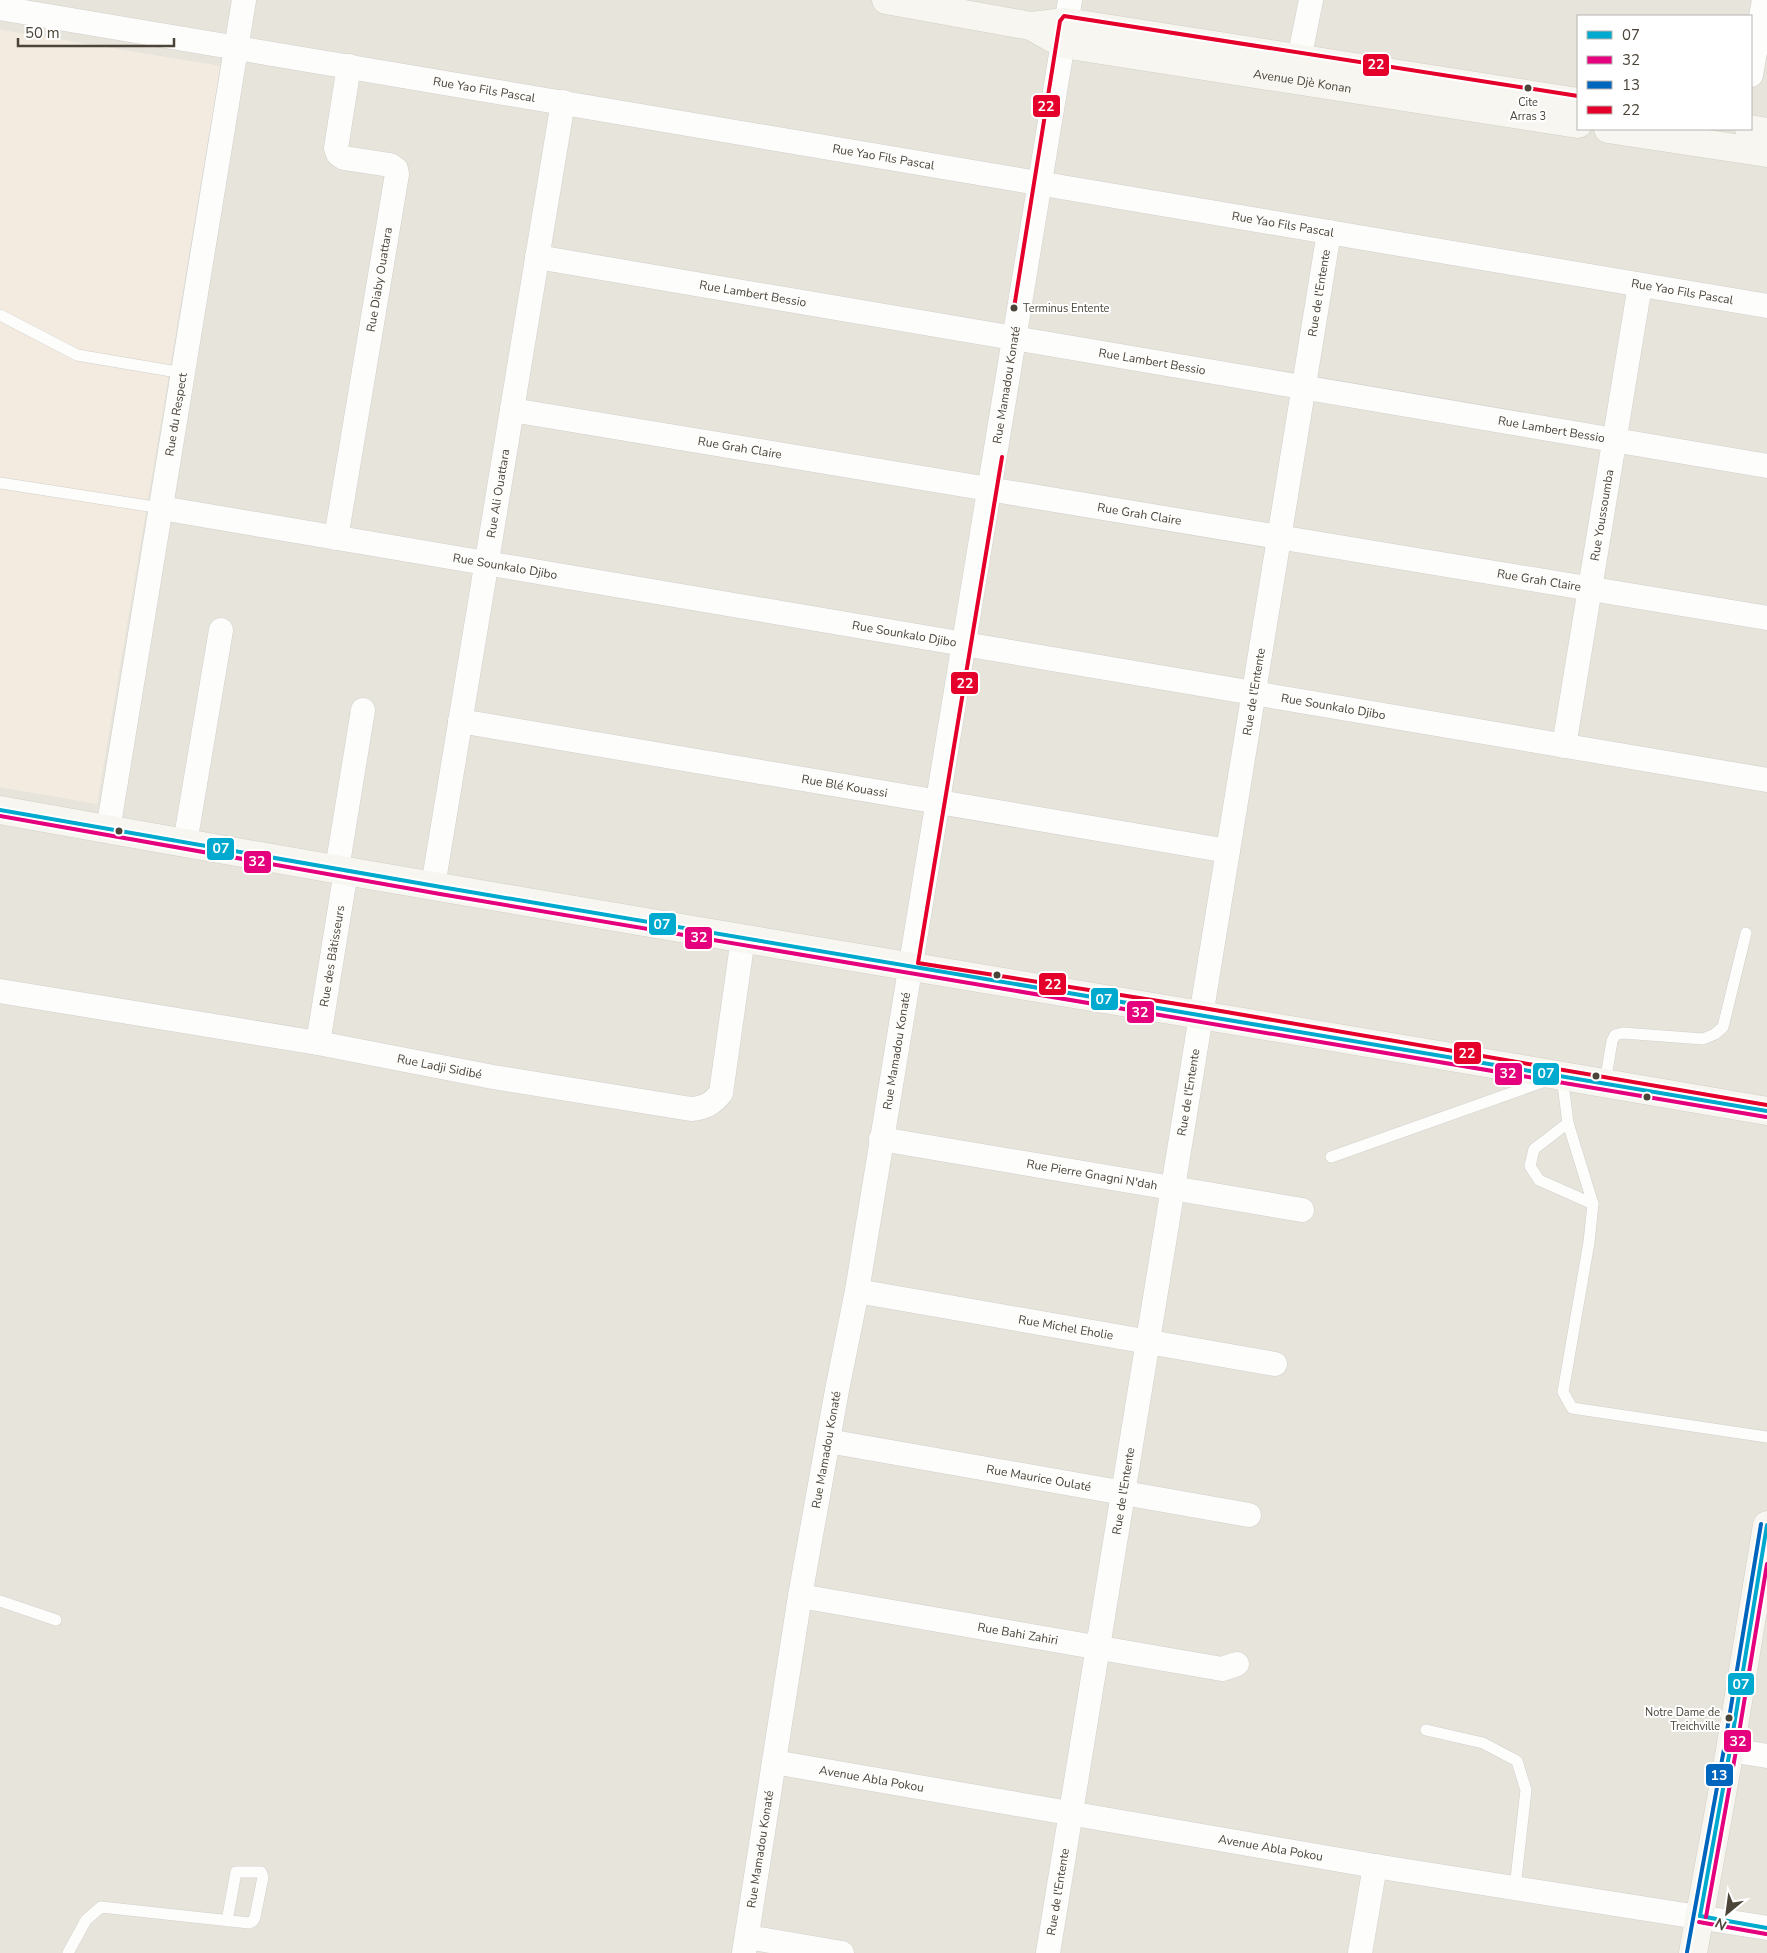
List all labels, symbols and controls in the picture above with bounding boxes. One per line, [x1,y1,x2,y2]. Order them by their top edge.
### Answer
scale bar [18,15,174,47]
legend [1577,15,1752,130]
text: 50 m [25,23,60,43]
text: 07 [1622,25,1640,45]
text: 32 [1622,50,1640,70]
line badge: 22 [1362,53,1390,77]
text: 22 [1368,55,1384,74]
street label: Avenue Djè Konan [1252,66,1353,97]
street label: Rue Yao Fils Pascal [432,73,537,106]
text: 13 [1622,75,1640,95]
marker: Cite Arras 3 [1523,83,1533,93]
line badge: 22 [1032,94,1061,118]
place label: Cite Arras 3 [1510,95,1546,124]
text: 22 [1038,97,1054,116]
text: 22 [1622,100,1640,120]
street label: Rue Yao Fils Pascal [831,141,936,174]
street label: Rue Yao Fils Pascal [1231,208,1336,241]
street label: Rue Diaby Ouattara [363,226,396,333]
street label: Rue de l'Entente [1304,248,1334,338]
street label: Rue Yao Fils Pascal [1630,275,1735,308]
street label: Rue Lambert Bessio [698,277,808,311]
place label: Terminus Entente [1023,301,1109,316]
marker: Terminus Entente [1009,303,1019,313]
street label: Rue Mamadou Konaté [989,325,1024,445]
street label: Rue Lambert Bessio [1097,345,1207,379]
street label: Rue du Respect [161,371,191,457]
street label: Rue Lambert Bessio [1497,412,1606,446]
street label: Rue Grah Claire [697,433,783,463]
street label: Rue Ali Ouattara [483,448,513,539]
street label: Rue Youssoumba [1587,468,1617,562]
street label: Rue Grah Claire [1096,499,1183,529]
street label: Rue Sounkalo Djibo [452,550,559,583]
street label: Rue Grah Claire [1496,565,1582,595]
street label: Rue Sounkalo Djibo [851,617,958,651]
street label: Rue de l'Entente [1239,647,1269,737]
line badge: 22 [950,671,979,695]
text: 22 [957,674,973,693]
street label: Rue Sounkalo Djibo [1280,690,1387,723]
street label: Rue Blé Kouassi [800,771,889,801]
unlabelled marker [114,826,124,836]
line badge: 07 [206,837,235,861]
text: 07 [213,839,229,858]
line badge: 32 [243,850,272,874]
text: 32 [249,852,265,871]
street label: Rue des Bâtisseurs [316,904,348,1008]
line badge: 07 [648,912,677,936]
text: 07 [654,915,670,934]
line badge: 32 [684,926,713,950]
text: 32 [691,928,707,947]
unlabelled marker [992,970,1002,980]
line badge: 22 [1038,972,1067,996]
text: 22 [1045,975,1061,994]
line badge: 07 [1090,987,1119,1011]
text: 07 [1096,990,1112,1009]
street label: Rue Mamadou Konaté [879,991,914,1111]
line badge: 32 [1126,1000,1155,1024]
text: 32 [1132,1003,1148,1022]
line badge: 22 [1453,1041,1482,1065]
text: 22 [1459,1044,1475,1063]
street label: Rue de l'Entente [1174,1048,1204,1137]
street label: Rue Ladji Sidibé [396,1051,483,1083]
line badge: 32 [1494,1062,1523,1086]
line badge: 07 [1532,1062,1560,1086]
text: 32 [1500,1064,1516,1083]
text: 07 [1538,1064,1554,1083]
unlabelled marker [1591,1071,1601,1081]
unlabelled marker [1642,1092,1652,1102]
street label: Rue Pierre Gnagni N'dah [1025,1156,1159,1193]
street label: Rue Michel Eholie [1017,1311,1115,1344]
street label: Rue Mamadou Konaté [808,1390,845,1510]
street label: Rue de l'Entente [1108,1446,1138,1536]
street label: Rue Maurice Oulaté [985,1461,1092,1495]
street label: Rue Bahi Zahiri [976,1619,1059,1649]
line badge: 07 [1727,1672,1755,1696]
text: 07 [1733,1675,1749,1694]
place label: Notre Dame de Treichville [1645,1705,1720,1734]
marker: Notre Dame de Treichville [1724,1713,1734,1723]
line badge: 32 [1723,1729,1752,1753]
text: 32 [1730,1732,1746,1751]
street label: Avenue Abla Pokou [818,1762,925,1796]
line badge: 13 [1705,1763,1734,1787]
text: 13 [1711,1766,1727,1785]
street label: Rue Mamadou Konaté [743,1789,777,1909]
street label: Avenue Abla Pokou [1217,1831,1324,1865]
street label: Rue de l'Entente [1043,1847,1073,1937]
north arrow [1702,1888,1752,1938]
text: N [1712,1913,1730,1935]

